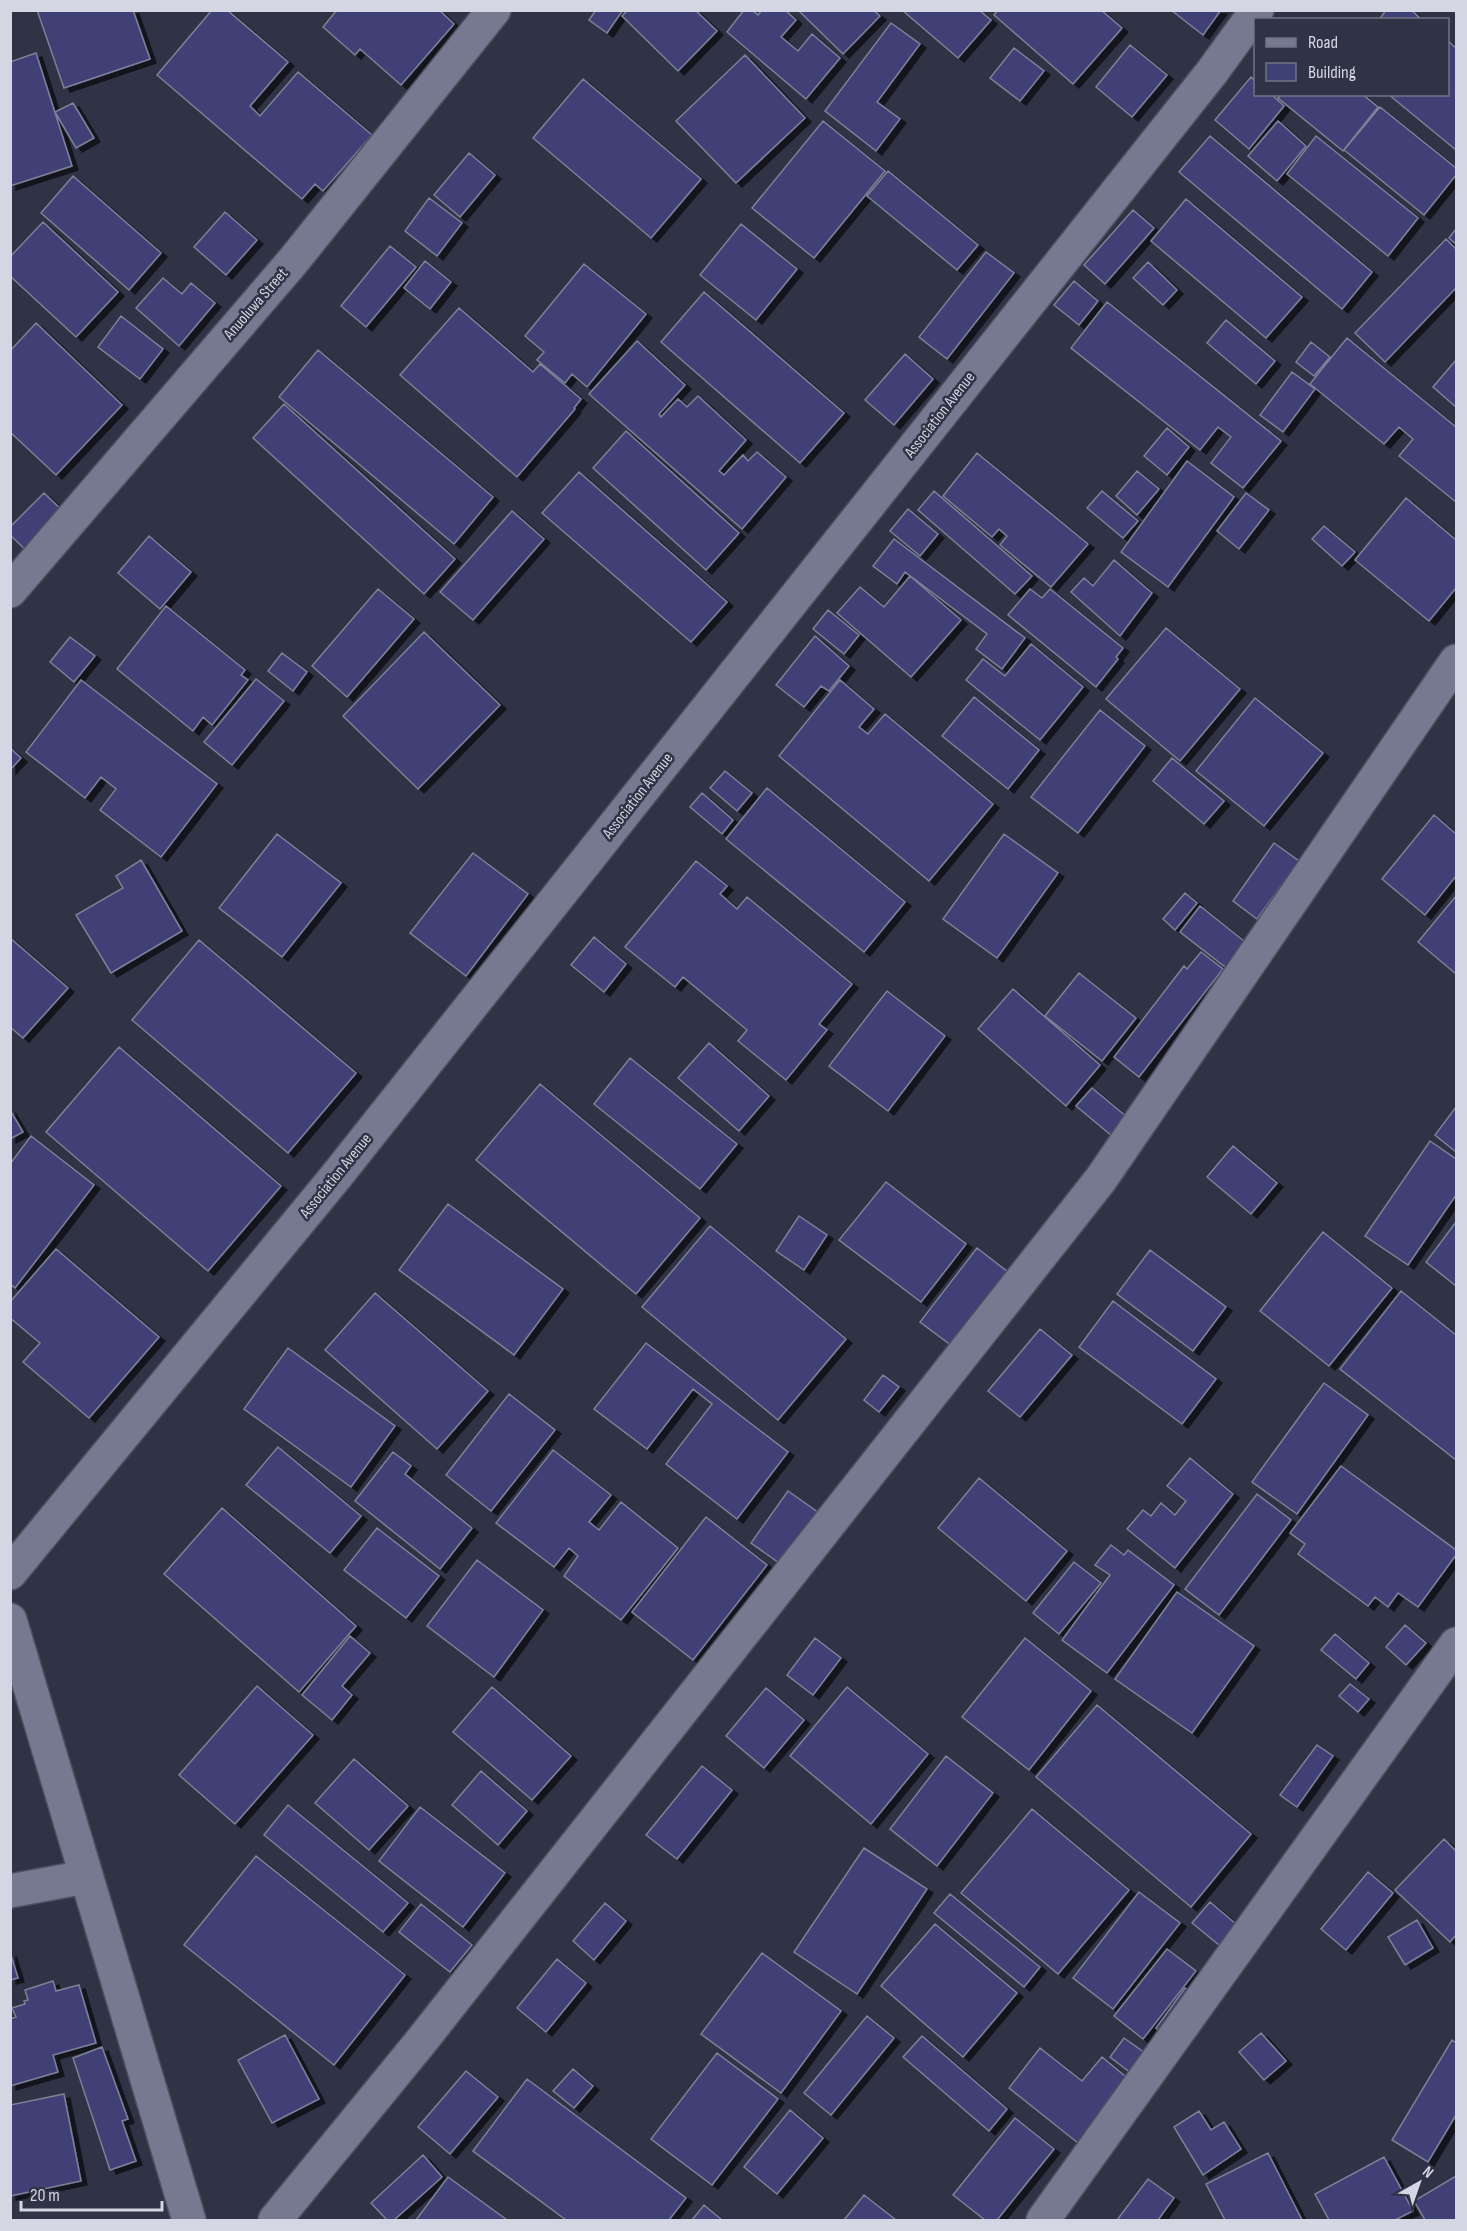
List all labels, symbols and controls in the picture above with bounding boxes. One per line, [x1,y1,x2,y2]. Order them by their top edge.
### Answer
legend [1254,18,1449,96]
text: Road [1308,32,1338,53]
text: Building [1308,62,1356,83]
street label: Anuoluwa Street [219,264,292,344]
street label: Association Avenue [900,368,979,462]
street label: Association Avenue [598,749,677,843]
street label: Association Avenue [295,1130,376,1223]
north arrow [1389,2153,1449,2213]
text: N [1418,2163,1437,2183]
scale bar [21,2174,162,2212]
text: 20 m [30,2185,60,2206]

